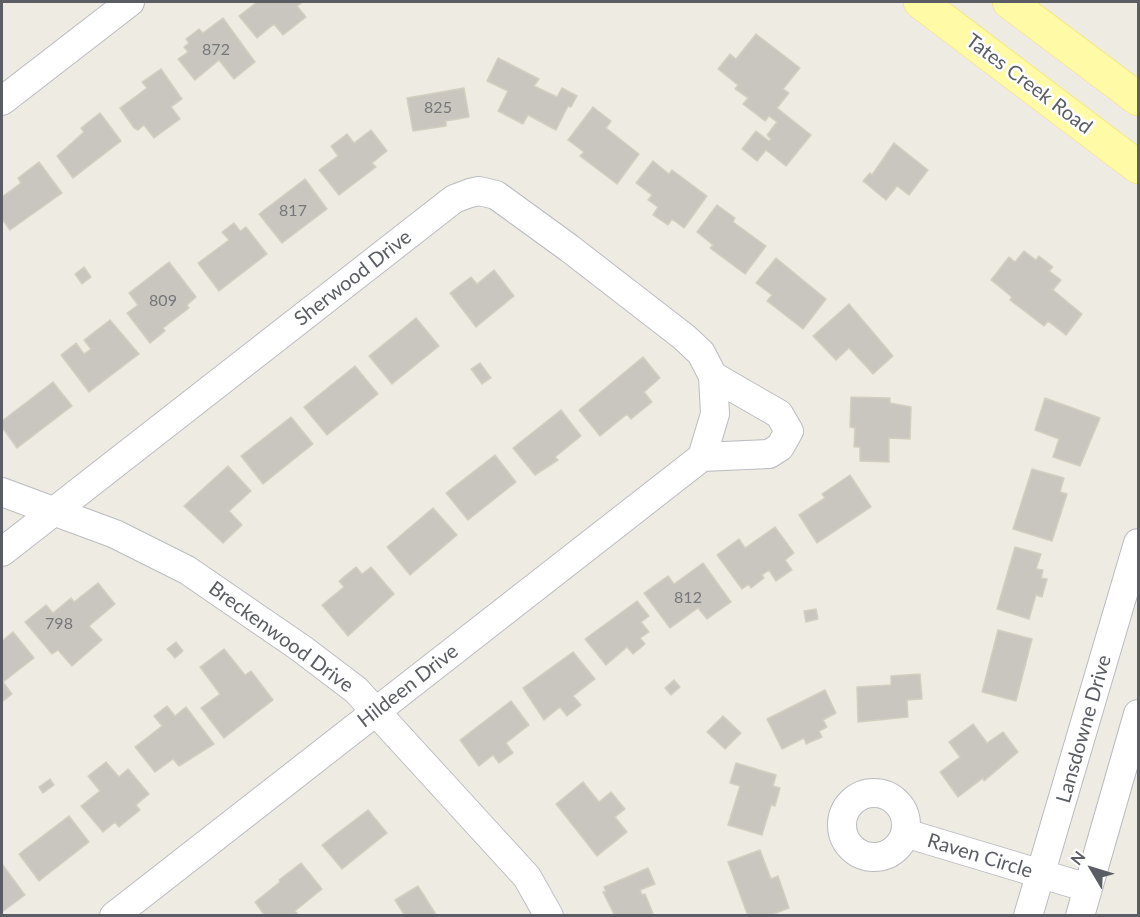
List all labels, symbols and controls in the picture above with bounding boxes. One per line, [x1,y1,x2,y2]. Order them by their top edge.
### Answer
street label: Tates Creek Road [961,29,1097,139]
house number: 872 [202,40,230,60]
house number: 825 [424,98,452,118]
house number: 817 [279,201,307,221]
street label: Sherwood Drive [290,225,416,331]
house number: 809 [149,291,177,311]
street label: Breckenwood Drive [204,576,358,698]
house number: 812 [674,588,702,608]
house number: 798 [45,614,73,634]
street label: Hildeen Drive [353,639,463,733]
street label: Lansdowne Drive [1051,652,1117,806]
street label: Raven Circle [924,829,1036,883]
north arrow [1062,839,1122,899]
text: N [1066,847,1089,868]

